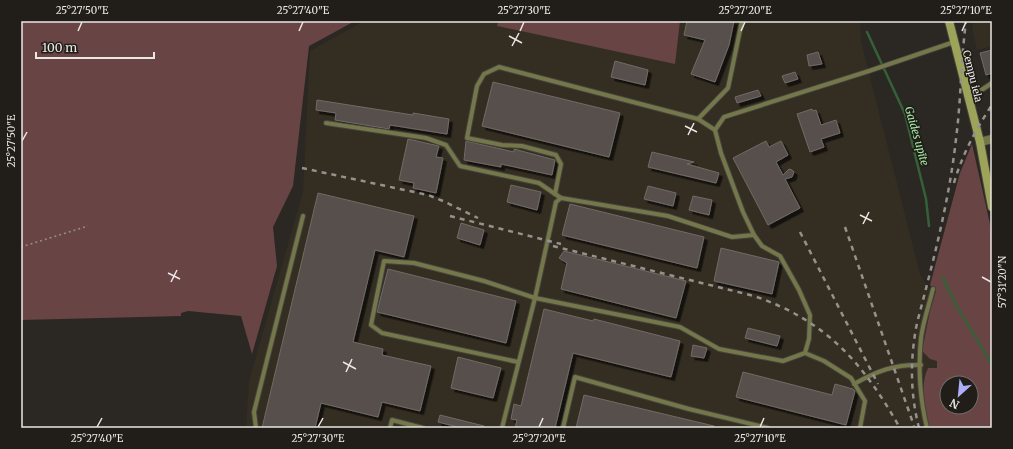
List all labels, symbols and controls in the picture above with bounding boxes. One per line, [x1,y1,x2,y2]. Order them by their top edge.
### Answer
text: 25°27'50"E [56,4,109,17]
text: 25°27'40"E [277,4,330,17]
text: 25°27'30"E [498,4,551,17]
text: 25°27'20"E [718,4,772,17]
text: 25°27'10"E [940,4,992,17]
scale bar [36,34,154,60]
text: 100 m [42,40,77,55]
street label: Cempu iela [960,49,985,104]
water label: Gaides upīte [902,105,932,168]
text: 25°27'50"E [5,114,18,167]
text: 57°31'20"N [996,255,1009,308]
north arrow [939,375,979,415]
text: N [947,396,962,412]
text: 25°27'40"E [71,432,124,445]
text: 25°27'30"E [292,432,345,445]
text: 25°27'20"E [512,432,566,445]
text: 25°27'10"E [734,432,786,445]

